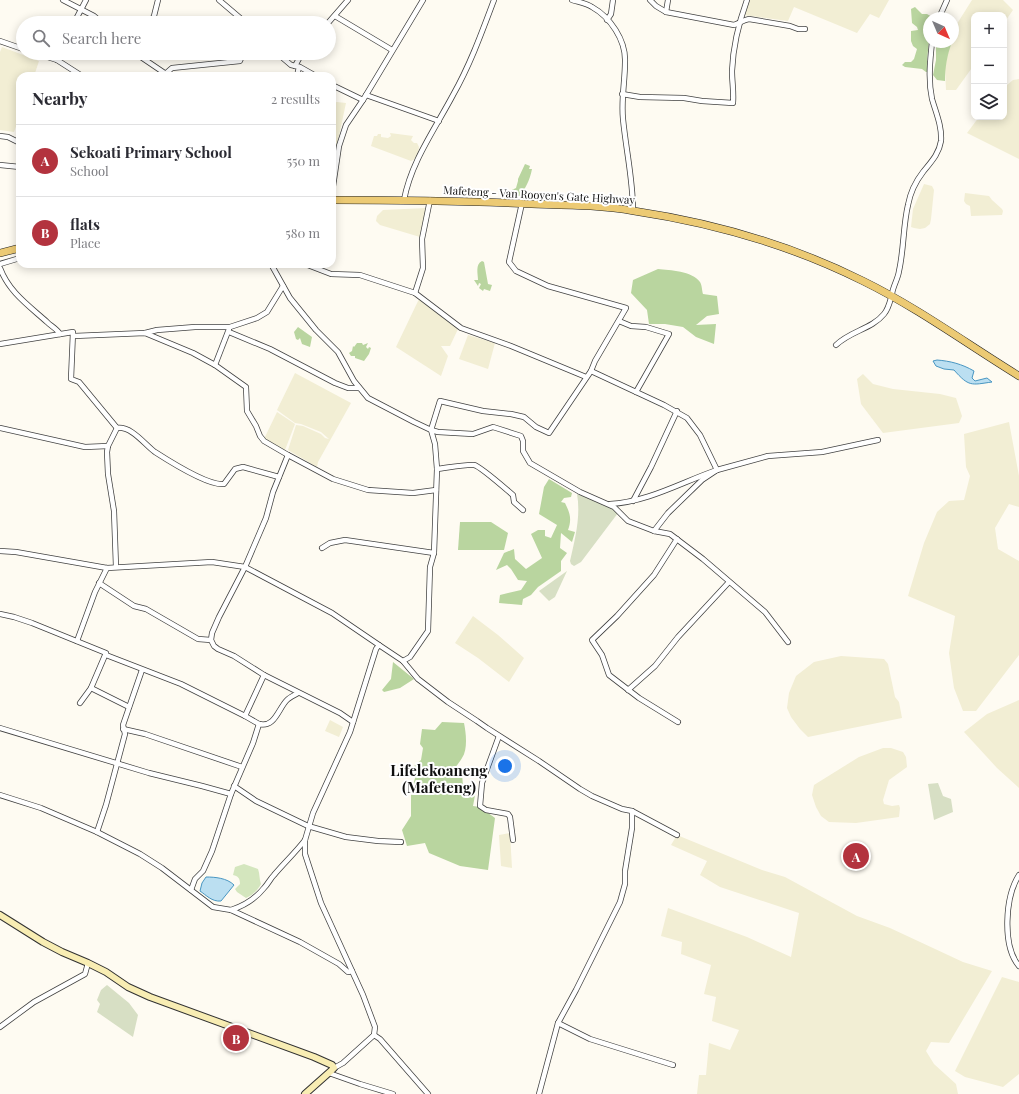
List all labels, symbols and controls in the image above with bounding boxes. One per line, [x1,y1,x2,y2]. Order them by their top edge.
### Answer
north arrow [923,12,959,48]
map controls [971,12,1007,120]
button: + [971,12,1007,48]
search box [16,16,336,60]
icon: search [30,27,52,49]
text: Search here [62,28,141,48]
button: − [971,48,1007,84]
button: layers [971,84,1007,120]
text: Nearby [32,87,87,109]
text: 2 results [271,90,320,107]
text: Sekoati Primary School [70,142,232,162]
text: A [41,152,49,169]
text: 550 m [287,152,320,169]
text: School [70,162,109,179]
street label: Mafeteng - Van Rooyen's Gate Highway [443,182,636,207]
text: flats [70,214,100,234]
text: B [41,224,49,241]
text: 580 m [285,224,320,241]
text: Place [70,234,101,251]
your location [495,756,515,776]
district label: Lifelekoaneng (Mafeteng) [390,760,488,797]
pin: A [843,841,869,871]
pin: B [223,1023,249,1053]

